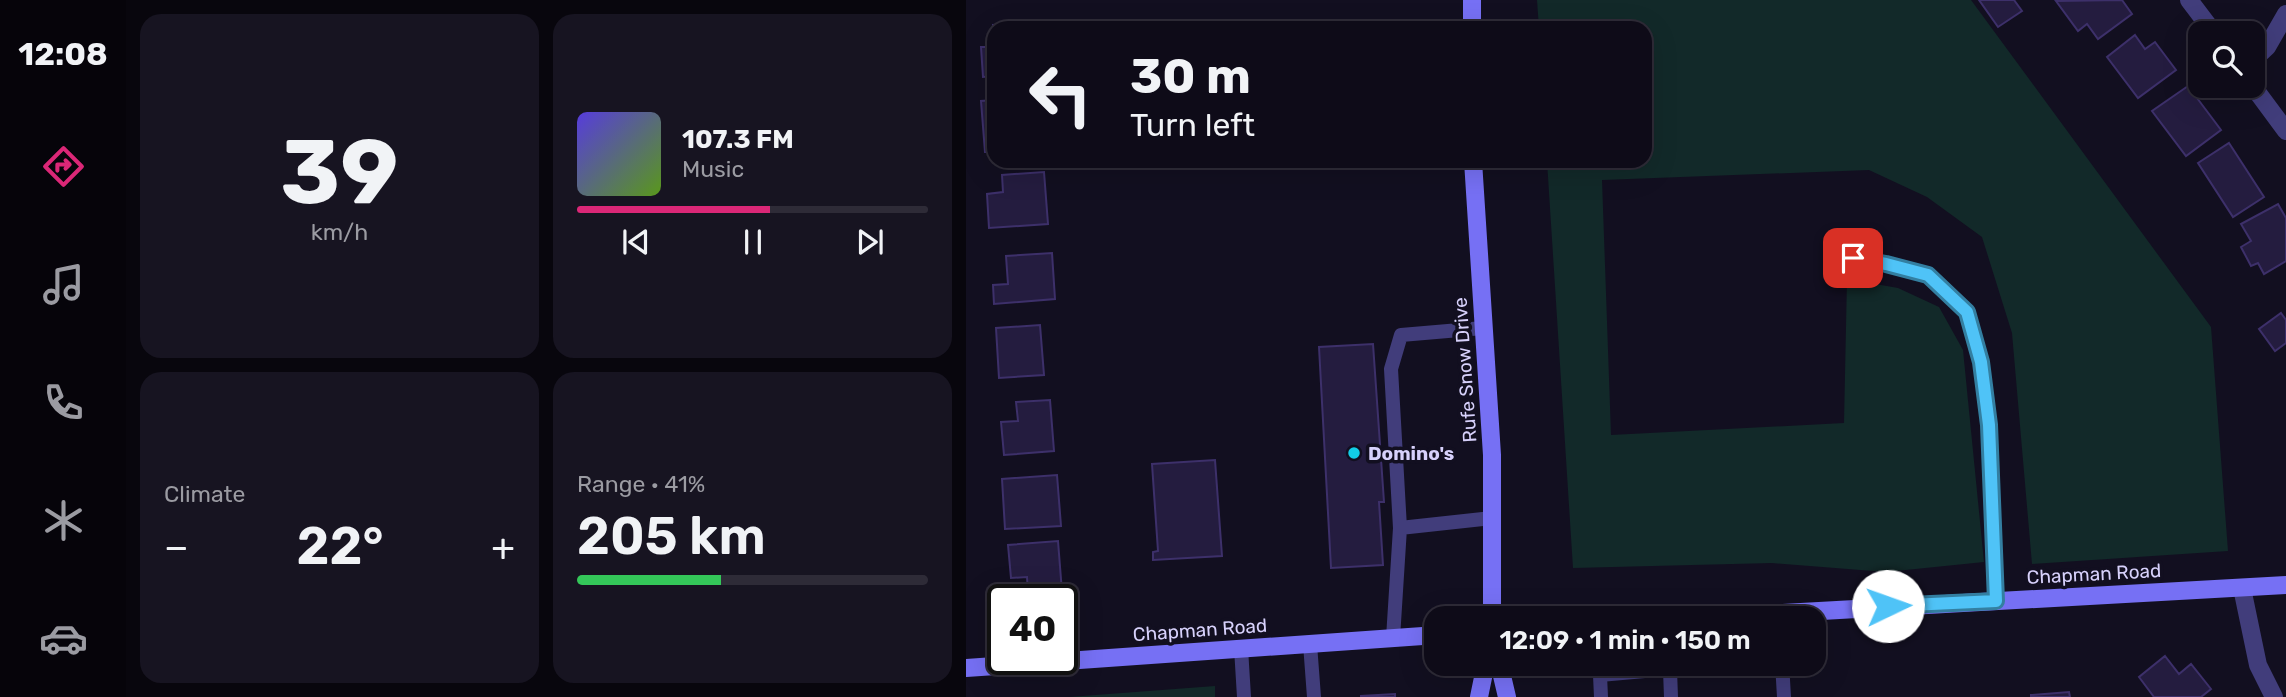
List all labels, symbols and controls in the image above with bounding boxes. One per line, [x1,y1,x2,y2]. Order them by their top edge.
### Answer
map controls [2188,21,2265,98]
button: search [2188,21,2265,98]
text: 12:08 [18,35,108,73]
text: 30 m [1130,47,1251,105]
icon: left [1015,49,1106,140]
text: Turn left [1130,106,1255,144]
text: 39 [280,118,399,226]
text: 107.3 FM [682,124,794,155]
icon: directions [39,142,88,191]
text: Music [682,155,744,183]
text: km/h [311,218,368,246]
icon: previous [617,223,655,261]
icon: pause [734,223,772,261]
icon: next [851,223,889,261]
pin [1823,228,1883,288]
icon: arrive [1834,239,1872,277]
icon: music [39,260,88,309]
street label: Rufe Snow Drive [1448,297,1482,443]
icon: phone [39,378,88,427]
place label: Domino's [1368,442,1454,465]
marker: Domino's [1346,445,1362,461]
text: Range · 41% [577,470,705,498]
text: Climate [164,480,245,508]
icon: climate [39,496,88,545]
text: 205 km [577,505,766,567]
text: 22° [297,515,384,577]
text: − [164,524,189,570]
text: + [491,524,515,570]
street label: Chapman Road [2026,559,2162,589]
position arrow [1851,569,1925,643]
speed limit sign: 40 [987,584,1078,675]
icon: car [39,614,88,663]
street label: Chapman Road [1132,614,1268,646]
text: 12:09 · 1 min · 150 m [1499,625,1751,656]

